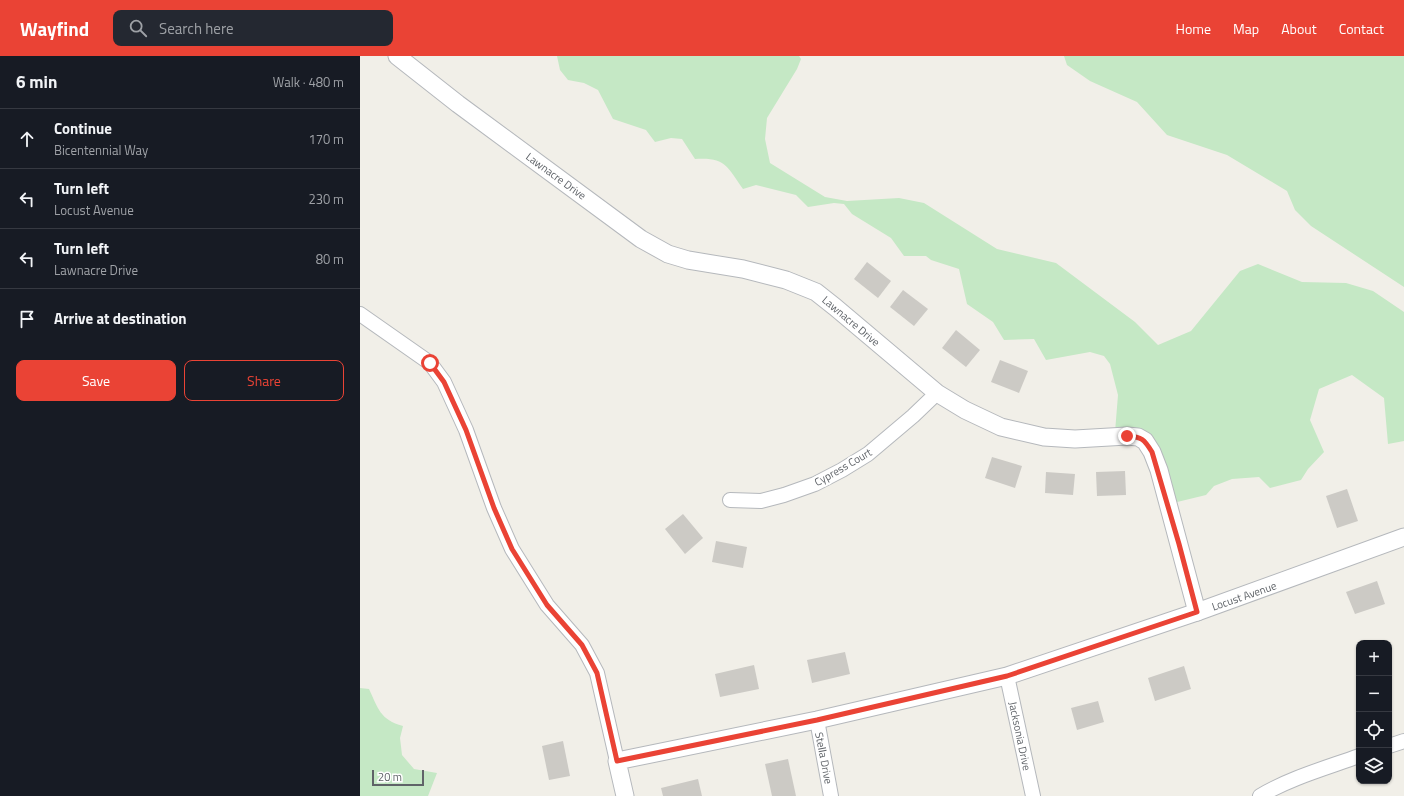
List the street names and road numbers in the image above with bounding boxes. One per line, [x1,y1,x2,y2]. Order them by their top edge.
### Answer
street label: Lawnacre Drive [523,149,590,204]
street label: Lawnacre Drive [819,292,884,350]
street label: Cypress Court [811,444,875,490]
street label: Locust Avenue [1209,577,1279,615]
street label: Jacksonia Drive [1005,700,1035,772]
street label: Stella Drive [811,731,837,786]

